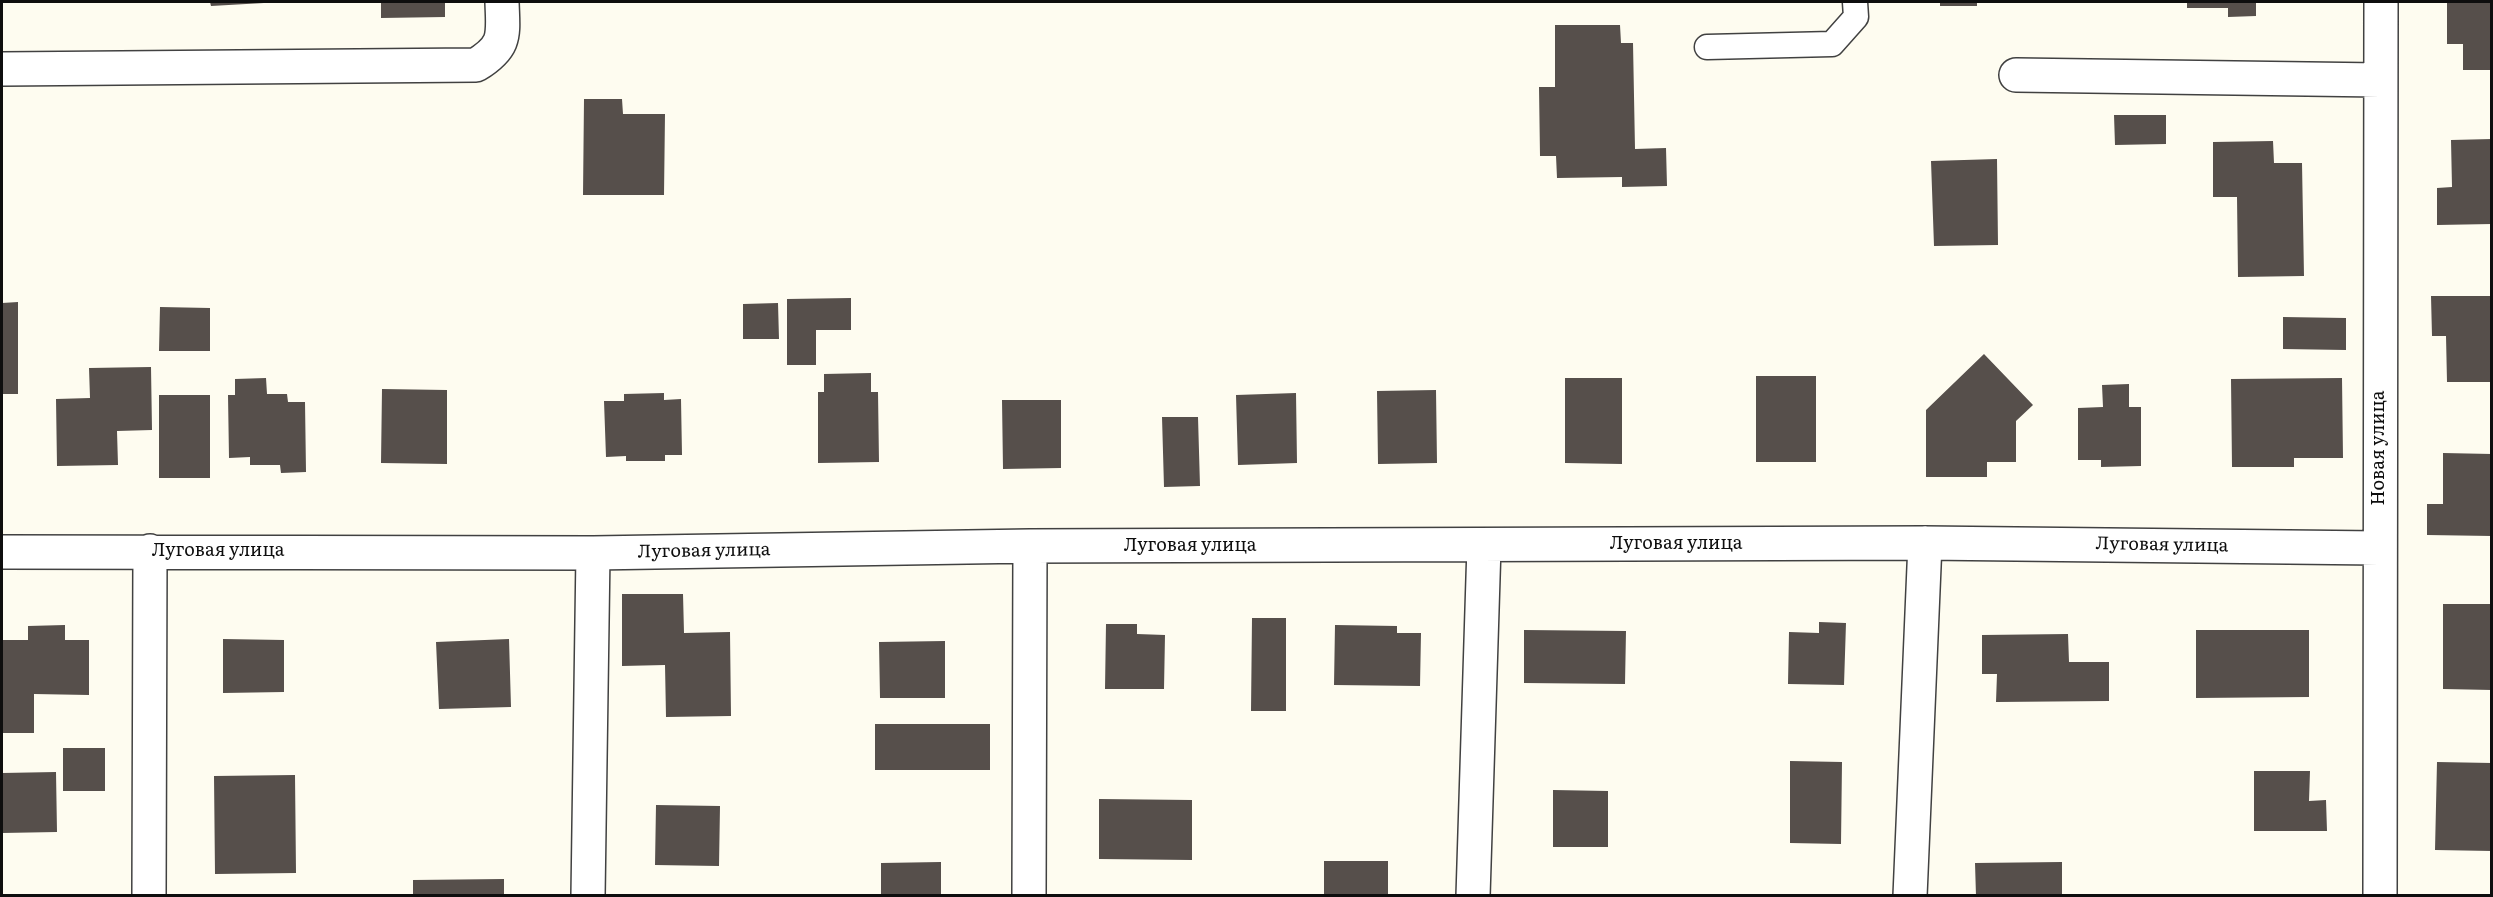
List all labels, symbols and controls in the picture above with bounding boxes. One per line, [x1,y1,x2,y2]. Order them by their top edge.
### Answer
street label: Новая улица [2368,390,2390,506]
street label: Луговая улица [1610,533,1742,555]
street label: Луговая улица [2095,533,2229,557]
street label: Луговая улица [1124,535,1256,557]
street label: Луговая улица [637,539,771,563]
street label: Луговая улица [152,540,284,562]

